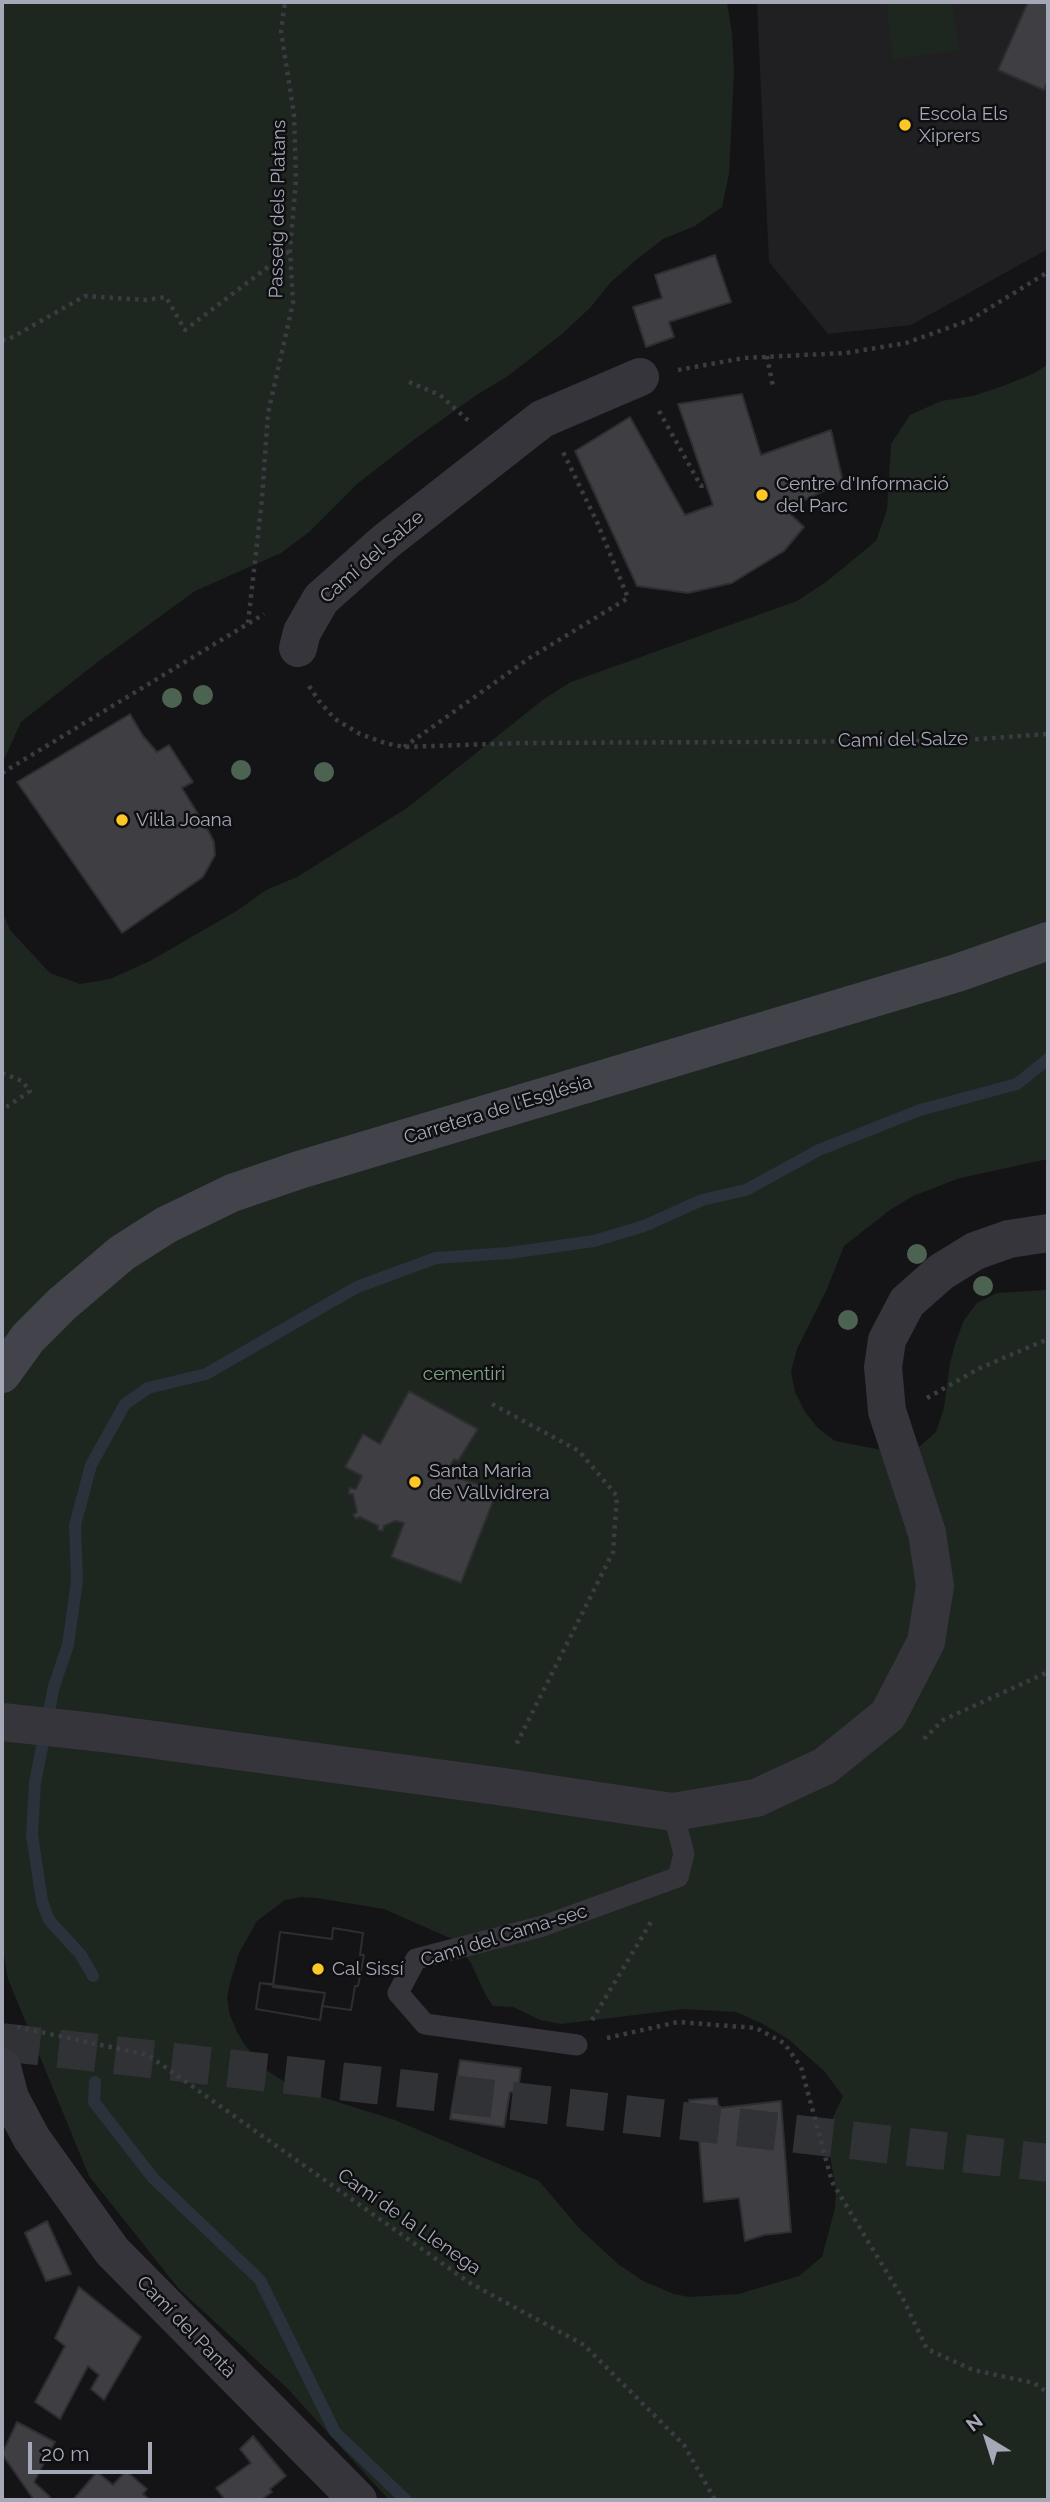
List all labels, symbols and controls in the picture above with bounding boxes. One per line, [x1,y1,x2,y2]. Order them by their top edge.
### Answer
place label: Escola Els Xiprers [919,103,1008,147]
marker: Escola Els Xiprers [897,117,913,133]
street label: Passeig dels Platans [265,119,291,299]
place label: Centre d'Informació del Parc [776,473,949,517]
marker: Centre d'Informació del Parc [754,487,770,503]
street label: Camí del Salze [315,506,429,608]
street label: Camí del Salze [838,727,968,753]
place label: Vil·la Joana [136,809,232,831]
marker: Vil·la Joana [114,812,130,828]
street label: Carretera de l'Església [401,1071,595,1149]
park label: cementiri [423,1363,505,1385]
place label: Santa Maria de Vallvidrera [429,1460,550,1504]
marker: Santa Maria de Vallvidrera [407,1474,423,1490]
street label: Camí del Cama-sec [418,1900,590,1972]
place label: Cal Sissí [332,1958,404,1980]
marker: Cal Sissí [310,1961,326,1977]
street label: Camí de la Llenega [333,2164,485,2280]
street label: Camí del Pantà [132,2271,240,2383]
north arrow [952,2404,1022,2474]
text: N [962,2409,987,2436]
scale bar [32,2428,156,2472]
text: 20 m [41,2441,89,2466]

